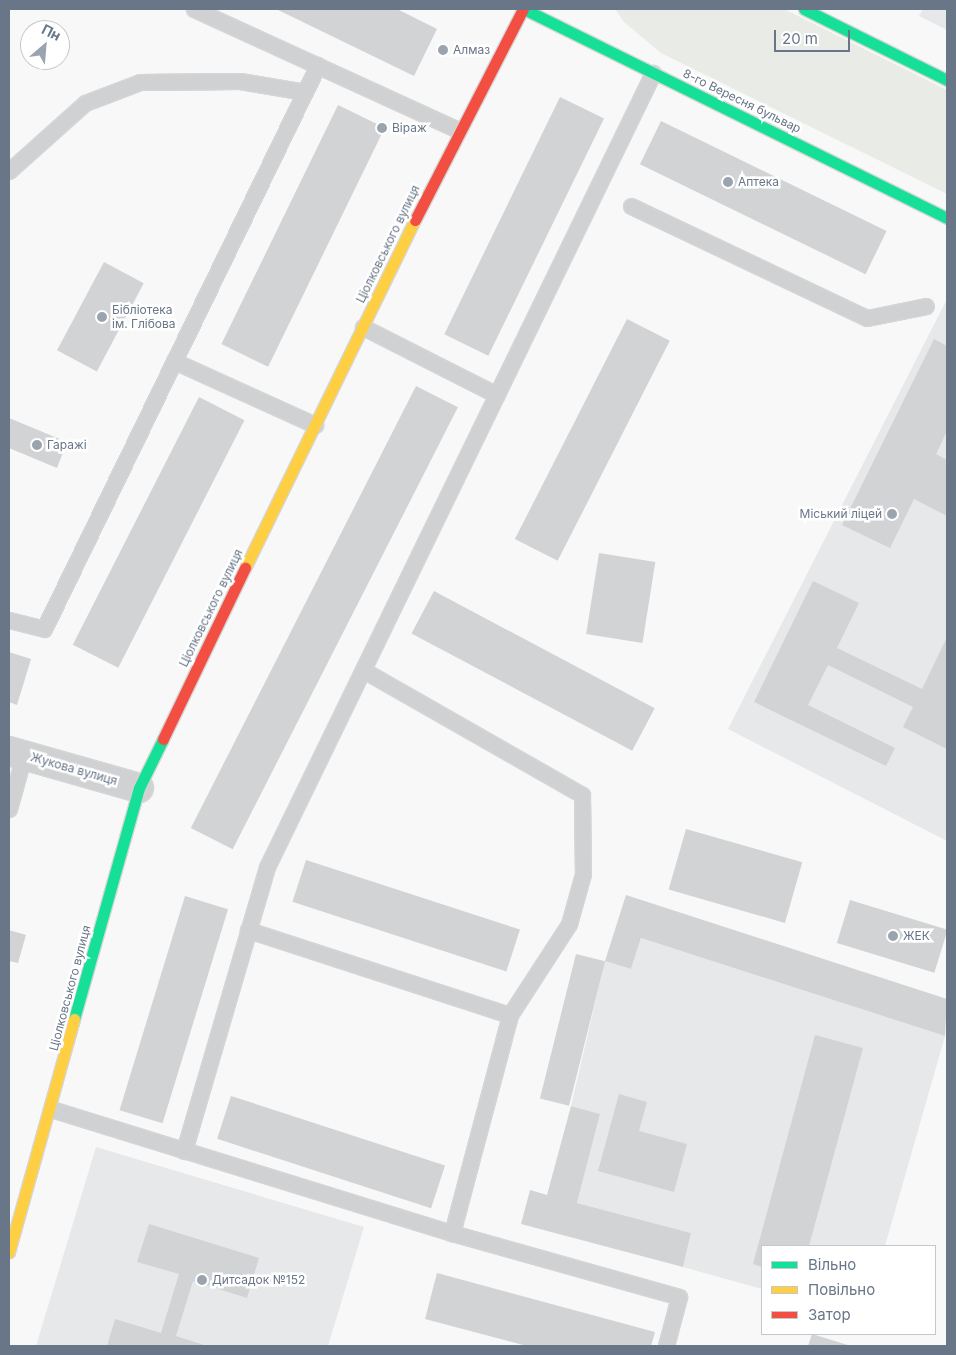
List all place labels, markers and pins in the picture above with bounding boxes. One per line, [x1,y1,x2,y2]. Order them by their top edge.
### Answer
place label: Алмаз [453,43,490,57]
marker: Алмаз [437,44,449,56]
place label: Віраж [392,121,427,135]
marker: Віраж [376,122,388,134]
place label: Аптека [738,175,779,189]
marker: Аптека [722,176,734,188]
place label: Бібліотека ім. Глібова [112,303,176,331]
marker: Бібліотека ім. Глібова [96,311,108,323]
place label: Гаражі [47,438,87,452]
marker: Гаражі [31,439,43,451]
place label: Міський ліцей [800,507,882,521]
marker: Міський ліцей [886,508,898,520]
place label: ЖЕК [903,929,930,943]
marker: ЖЕК [887,930,899,942]
place label: Дитсадок №152 [212,1273,305,1287]
marker: Дитсадок №152 [196,1274,208,1286]

